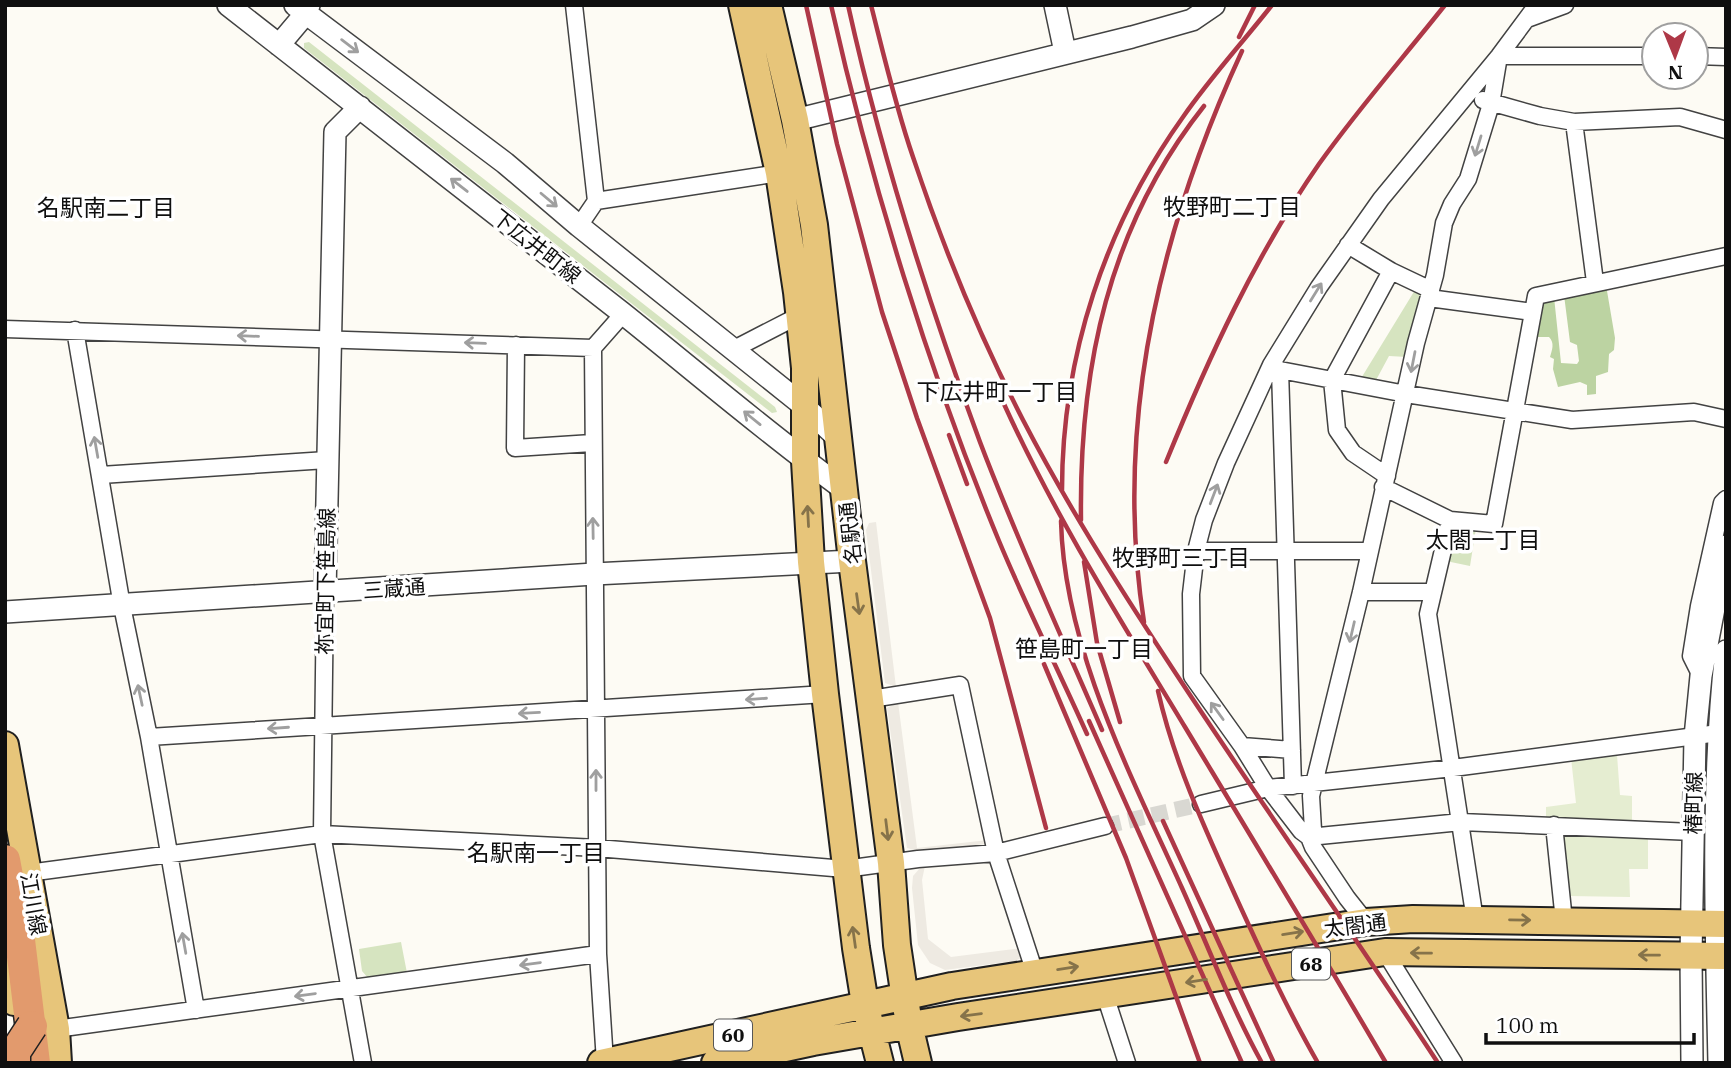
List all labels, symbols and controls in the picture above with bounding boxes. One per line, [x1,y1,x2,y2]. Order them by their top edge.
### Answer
north arrow [1640,21,1710,91]
one-way arrow [340,39,359,54]
text: N [1668,61,1683,85]
one-way arrow [1470,134,1483,156]
one-way arrow [451,178,469,193]
district label: 牧野町二丁目 [1163,191,1301,221]
district label: 名駅南二丁目 [37,192,175,222]
one-way arrow [540,192,558,208]
street label: 下広井町線 [487,203,587,289]
one-way arrow [1309,282,1323,302]
one-way arrow [237,329,260,343]
one-way arrow [464,337,487,350]
one-way arrow [1405,350,1419,373]
district label: 下広井町一丁目 [917,376,1078,406]
one-way arrow [744,411,762,426]
one-way arrow [88,436,102,459]
one-way arrow [1208,484,1221,506]
street label: 名駅通 [833,500,867,566]
one-way arrow [802,505,815,528]
street label: 祢宜町下笹島線 [310,507,340,655]
one-way arrow [586,517,600,540]
district label: 太閤一丁目 [1426,524,1541,554]
district label: 牧野町三丁目 [1112,542,1250,572]
street label: 三蔵通 [362,572,426,604]
one-way arrow [852,592,865,615]
one-way arrow [1345,620,1358,643]
district label: 笹島町一丁目 [1015,633,1153,663]
one-way arrow [133,684,147,707]
one-way arrow [745,692,768,705]
one-way arrow [1209,702,1224,721]
one-way arrow [518,706,541,719]
one-way arrow [267,722,290,735]
one-way arrow [589,769,603,792]
street label: 椿町線 [1678,771,1708,835]
one-way arrow [881,818,894,841]
district label: 名駅南一丁目 [467,837,605,867]
street label: 江川線 [15,871,53,937]
street label: 太閤通 [1322,907,1388,943]
one-way arrow [1508,914,1531,927]
one-way arrow [847,926,860,949]
one-way arrow [1281,926,1304,939]
one-way arrow [177,932,190,955]
one-way arrow [1410,946,1433,960]
road number: 68 [1292,948,1330,980]
one-way arrow [1637,948,1660,962]
one-way arrow [520,958,542,971]
one-way arrow [1056,961,1079,974]
one-way arrow [1185,975,1208,988]
one-way arrow [294,989,317,1002]
scale bar [1486,1002,1694,1046]
one-way arrow [960,1009,983,1022]
text: 100 m [1496,1011,1559,1039]
road number: 60 [714,1020,752,1050]

